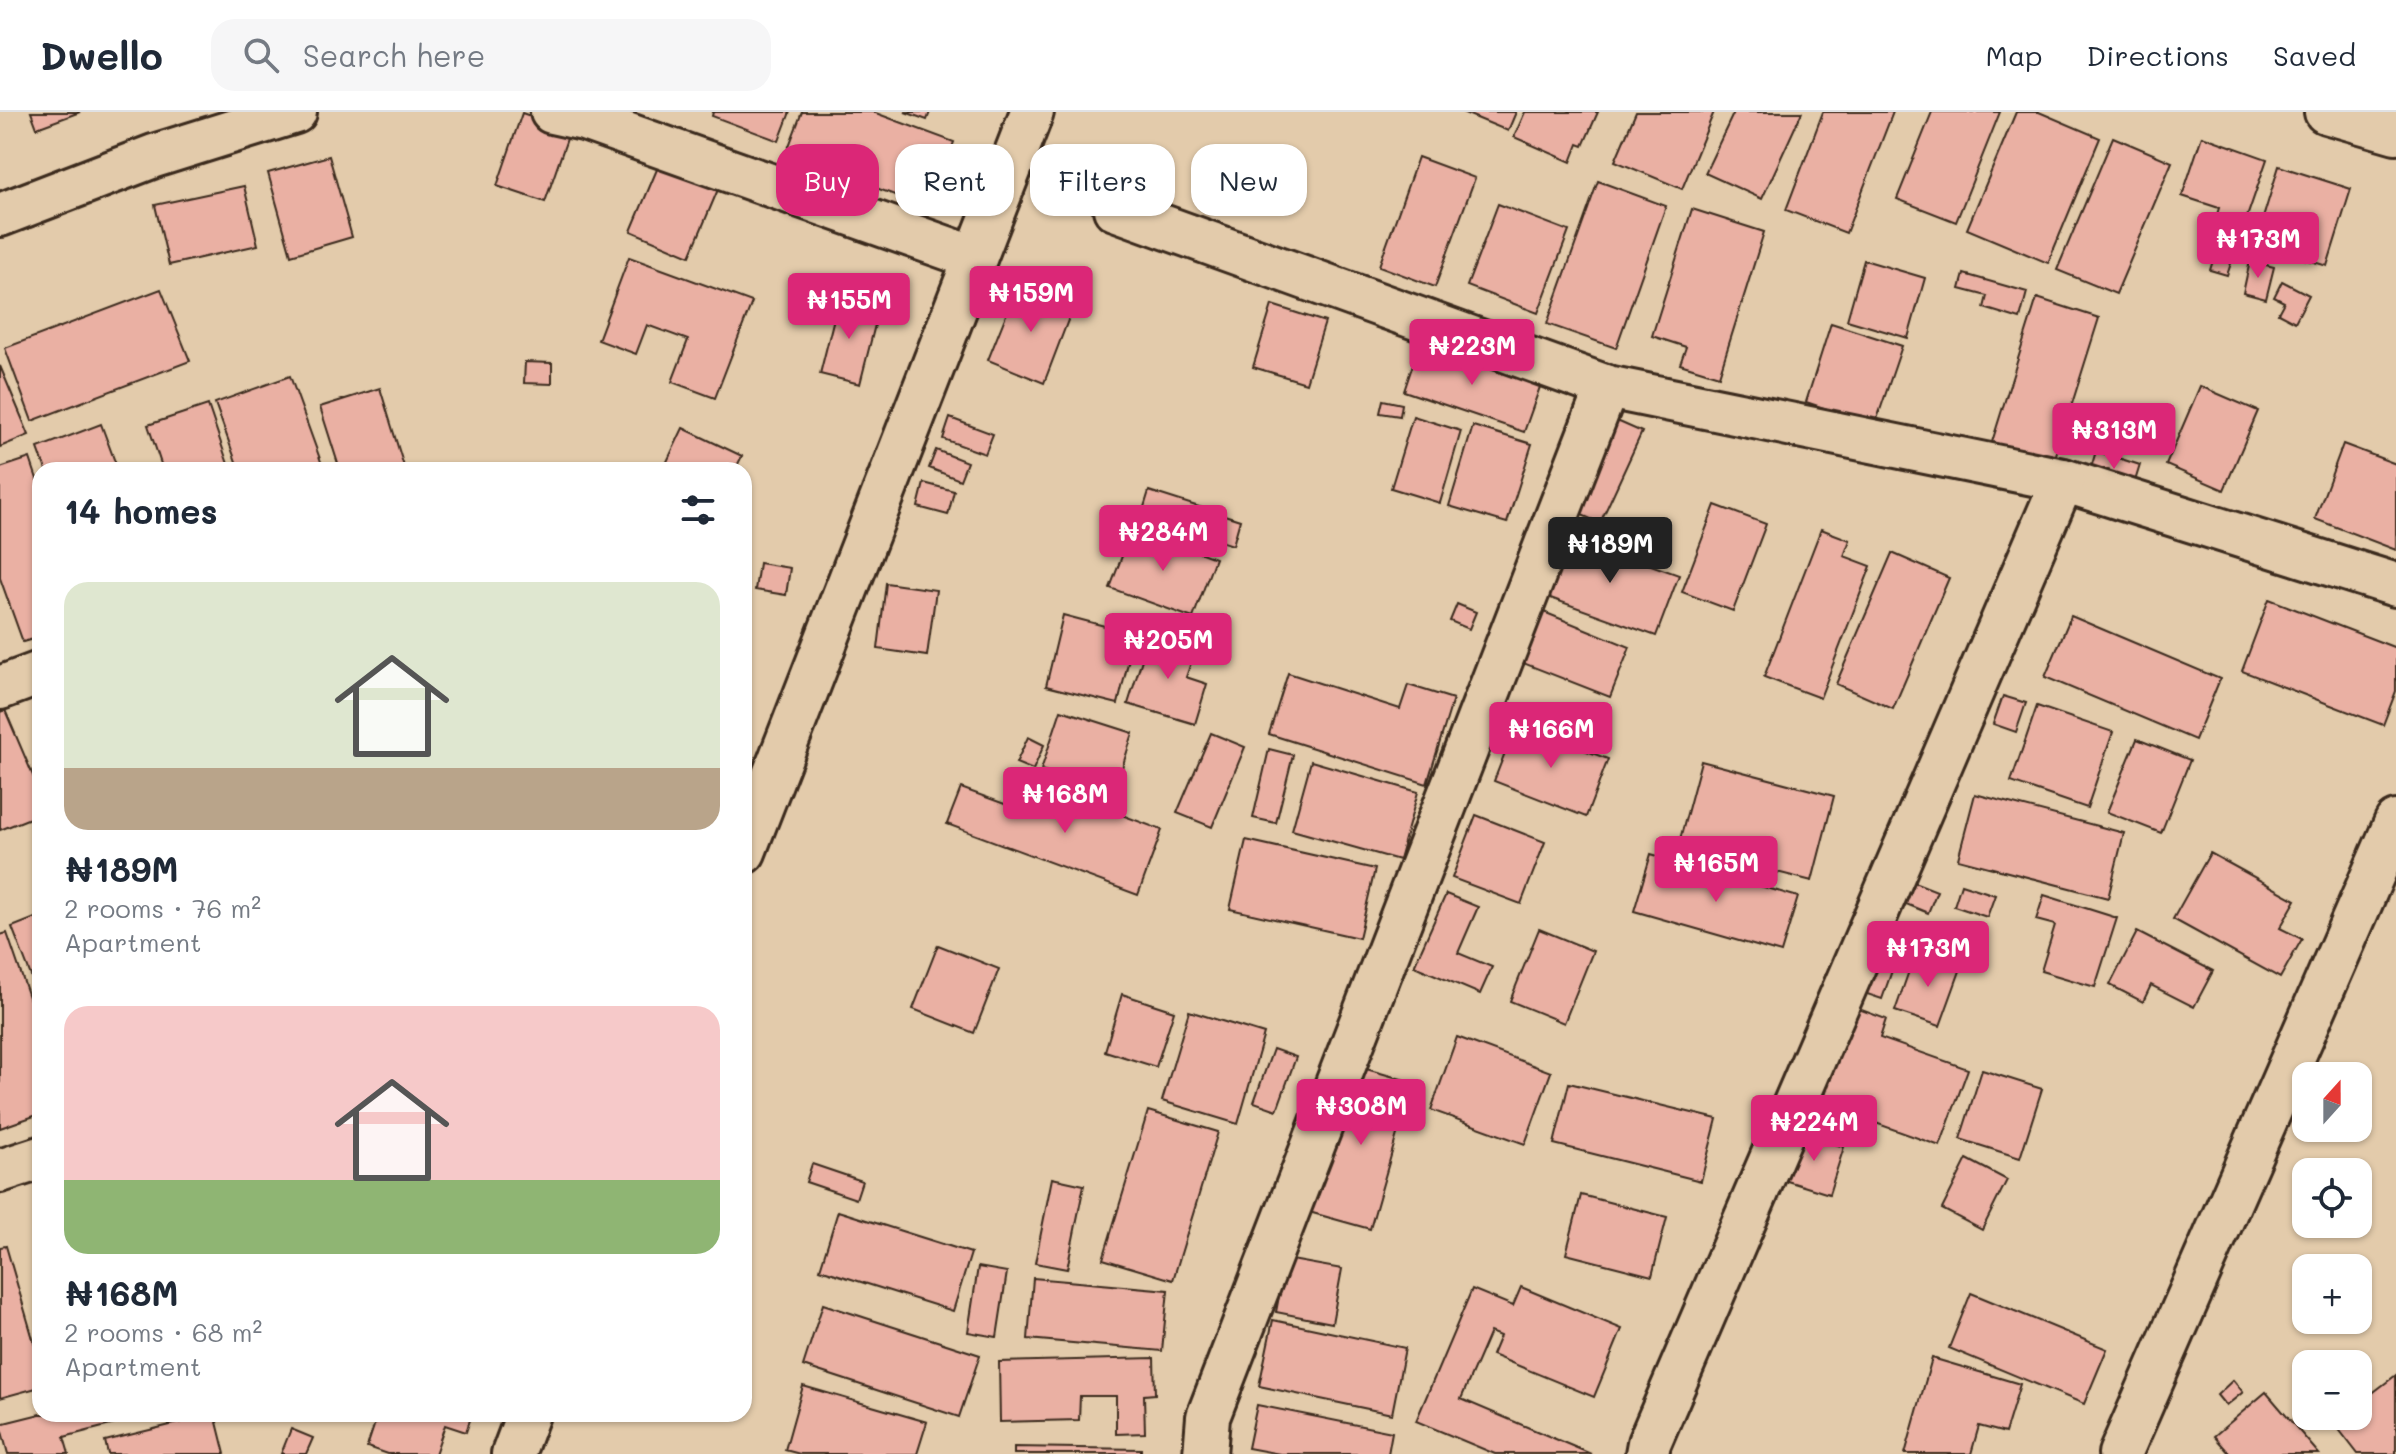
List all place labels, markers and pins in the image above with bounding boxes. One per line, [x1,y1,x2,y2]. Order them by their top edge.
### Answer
pin: ₦173M [2202,212,2314,280]
pin: ₦159M [975,266,1087,334]
pin: ₦155M [793,273,905,341]
pin: ₦223M [1416,319,1528,387]
pin: ₦313M [2058,403,2170,471]
pin: ₦284M [1107,505,1219,573]
pin: ₦189M [1554,517,1666,585]
pin: ₦205M [1112,613,1224,681]
pin: ₦166M [1495,702,1607,770]
pin: ₦168M [1009,767,1121,835]
pin: ₦165M [1660,836,1772,904]
pin: ₦173M [1872,921,1984,989]
pin: ₦308M [1305,1079,1417,1147]
pin: ₦224M [1758,1095,1870,1163]

